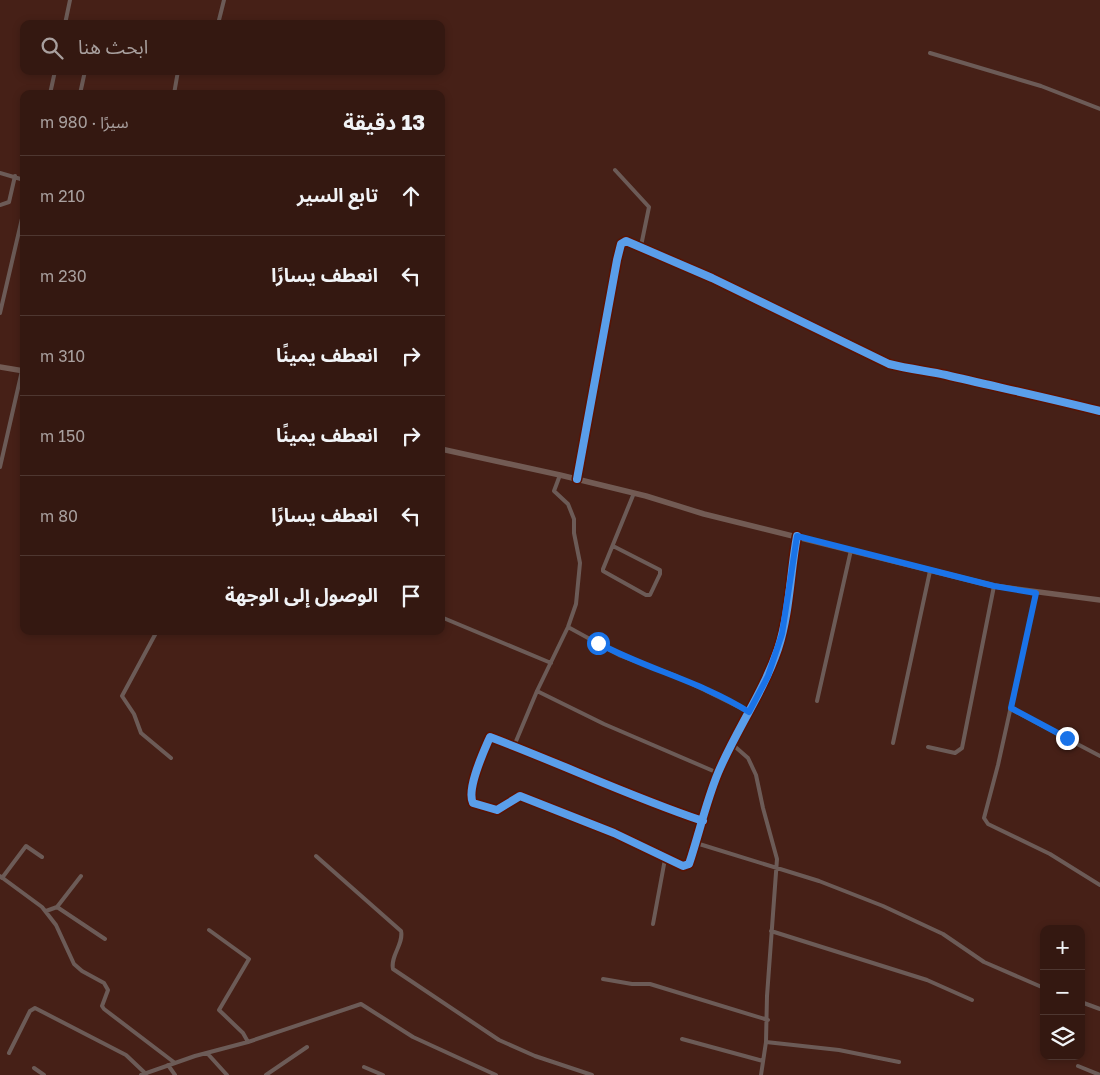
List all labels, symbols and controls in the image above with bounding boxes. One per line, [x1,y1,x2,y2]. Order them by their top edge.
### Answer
search box [20,20,445,75]
icon: search [38,34,66,62]
text: ابحث هنا [78,35,148,58]
text: 13 دقيقة [343,109,425,135]
text: سيرًا · 980 m [40,112,129,132]
icon: ahead [397,182,425,210]
text: تابع السير [297,183,378,206]
text: 210 m [40,186,85,206]
icon: left [397,262,425,290]
text: انعطف يسارًا [271,263,378,286]
text: 230 m [40,266,87,286]
icon: right [397,342,425,370]
text: انعطف يمينًا [276,343,378,366]
text: 310 m [40,346,85,366]
icon: right [397,422,425,450]
text: انعطف يمينًا [276,423,378,446]
text: 150 m [40,426,85,446]
icon: left [397,502,425,530]
text: انعطف يسارًا [271,503,378,526]
text: 80 m [40,506,78,526]
icon: arrive [397,582,425,610]
text: الوصول إلى الوجهة [225,583,378,606]
route start [587,632,610,655]
route end [1056,727,1079,750]
map controls [1040,925,1085,1060]
button: + [1040,925,1085,970]
button: − [1040,970,1085,1015]
button: layers [1040,1015,1085,1060]

